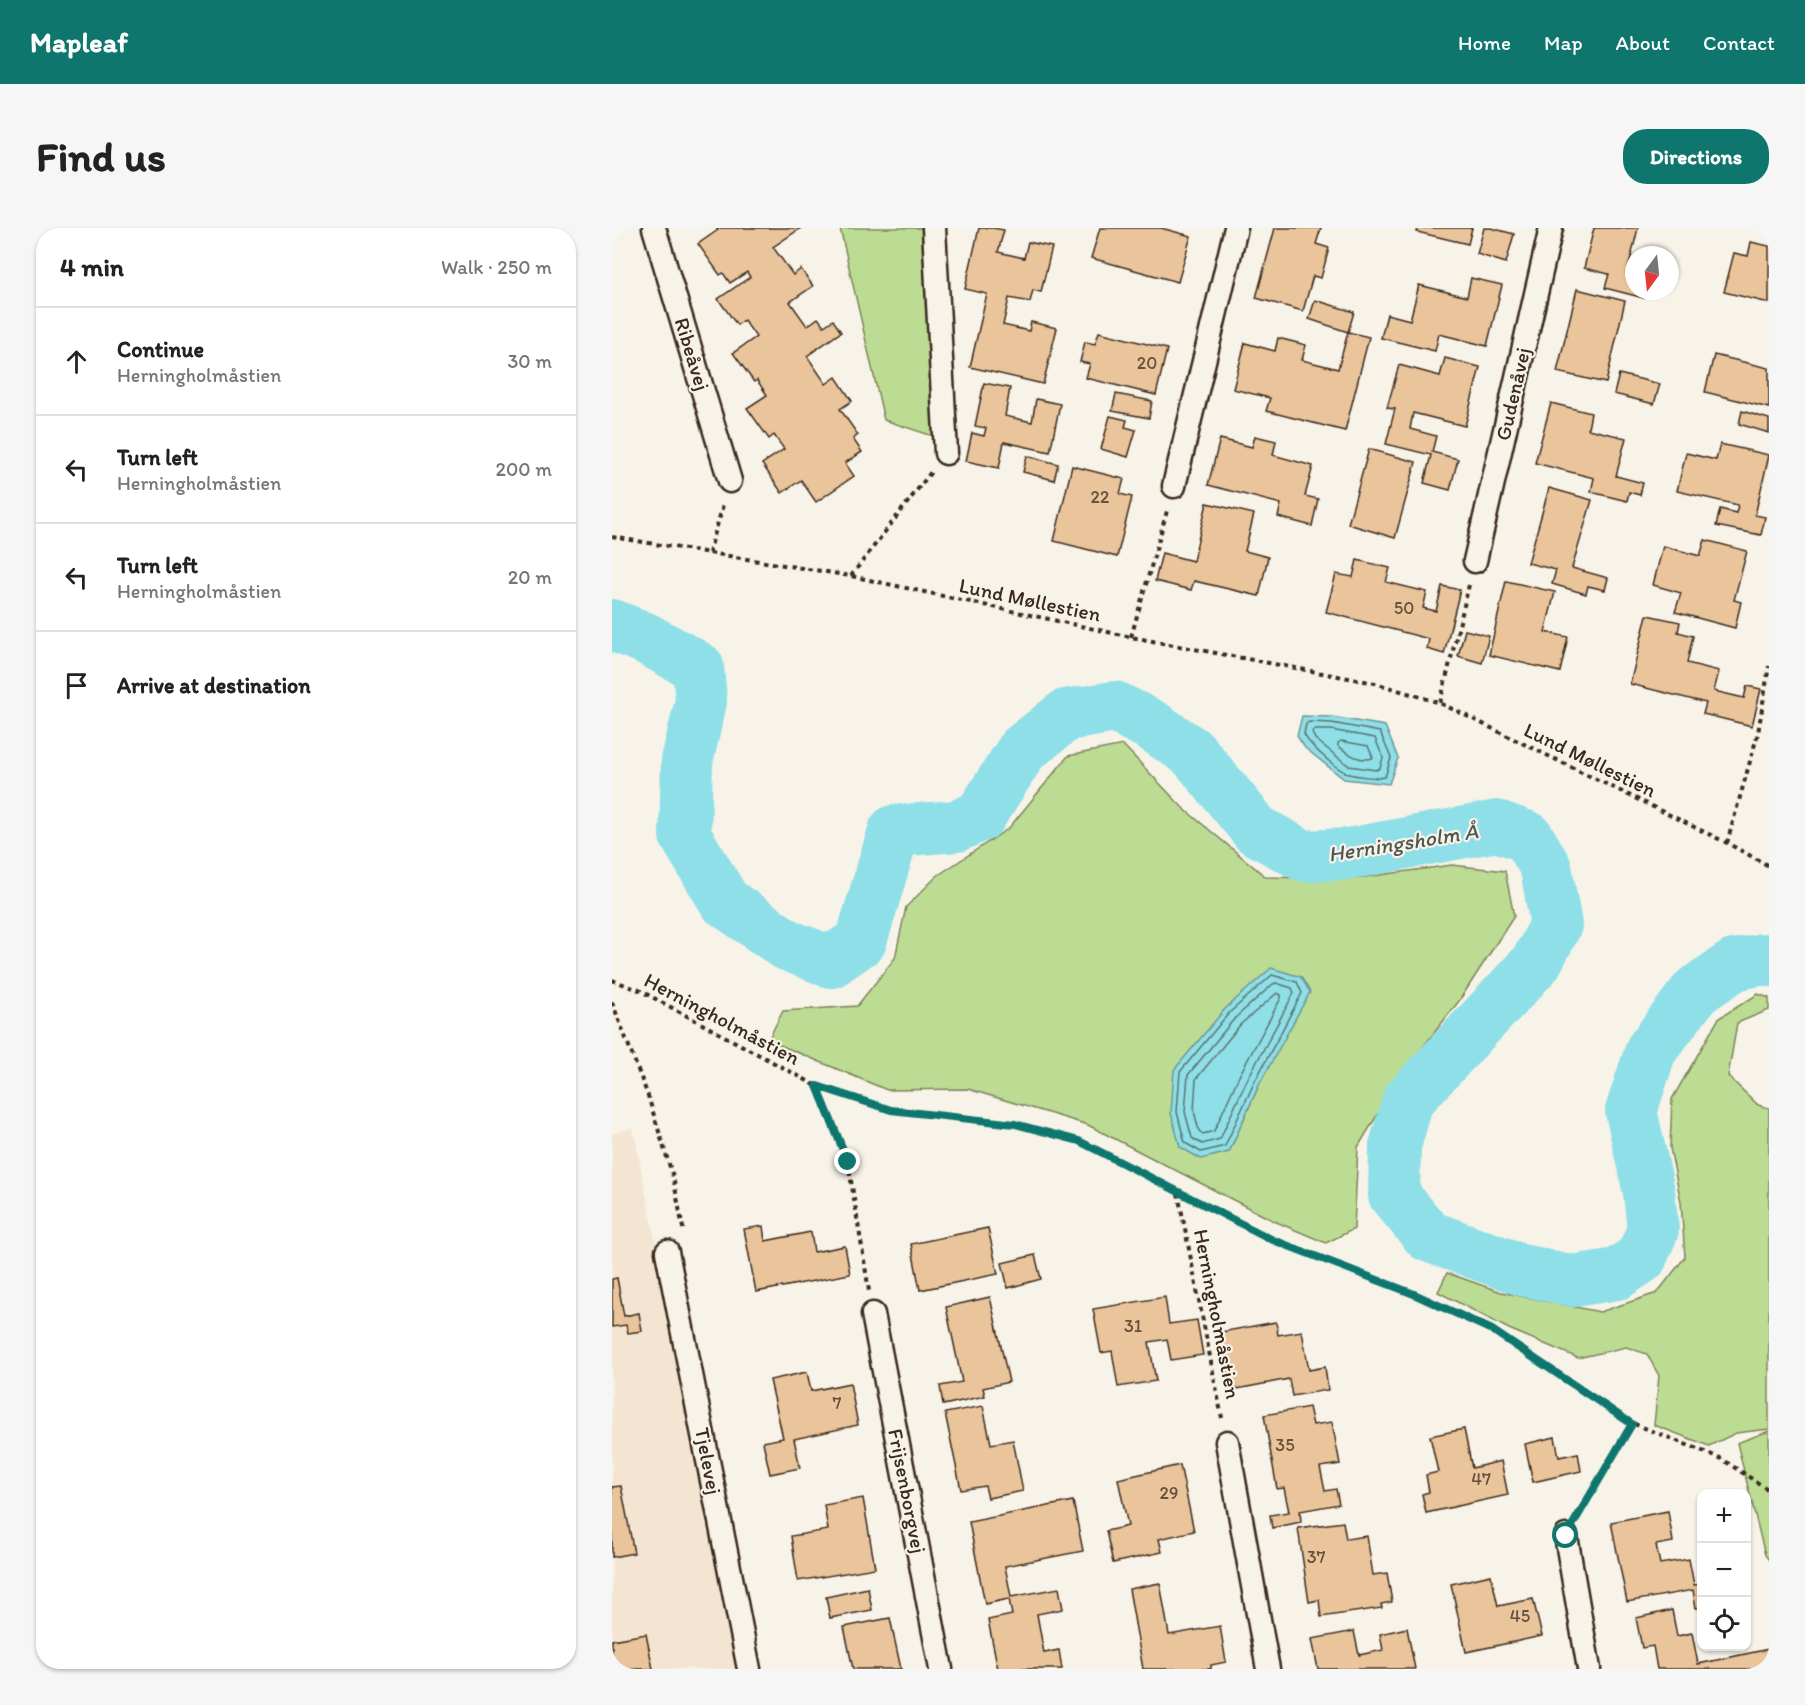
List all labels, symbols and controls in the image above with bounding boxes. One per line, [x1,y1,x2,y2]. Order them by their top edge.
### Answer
text: Mapleaf [30,25,128,59]
text: Home [1458,30,1511,55]
text: Map [1544,30,1583,55]
text: About [1616,30,1670,55]
text: Contact [1703,30,1775,55]
button: Directions [1623,129,1769,184]
text: Find us [36,131,166,182]
north arrow [1625,246,1679,300]
text: 4 min [60,251,124,283]
text: Walk · 250 m [441,255,552,279]
street label: Ribeåvej [670,314,715,393]
text: Continue [117,336,204,363]
icon: ahead [60,345,93,378]
street label: Gudenåvej [1490,345,1535,443]
text: 30 m [507,349,552,373]
house number: 20 [1137,352,1157,374]
text: Herningholmåstien [117,363,281,387]
text: Turn left [117,444,198,471]
icon: left [60,453,93,486]
text: 200 m [496,457,552,481]
text: Herningholmåstien [117,471,281,495]
house number: 22 [1091,486,1110,508]
text: Turn left [117,552,198,579]
icon: left [60,561,93,594]
text: 20 m [508,565,552,589]
street label: Lund Møllestien [957,572,1103,627]
text: Herningholmåstien [117,579,281,603]
house number: 50 [1394,597,1414,619]
icon: arrive [60,669,93,702]
text: Arrive at destination [117,672,311,699]
street label: Lund Møllestien [1520,717,1661,802]
water label: Herningsholm Å [1326,817,1481,868]
street label: Herningholmåstien [640,967,804,1070]
route end [834,1148,860,1174]
street label: Herningholmåstien [1189,1227,1246,1401]
house number: 31 [1124,1315,1142,1337]
house number: 7 [833,1392,842,1414]
street label: Tjelevej [690,1425,727,1497]
street label: Frijsenborgvej [883,1426,932,1555]
house number: 35 [1275,1434,1295,1456]
house number: 47 [1471,1468,1491,1490]
house number: 29 [1160,1482,1178,1504]
map controls [1697,1489,1751,1651]
button: + [1697,1489,1751,1543]
route start [1552,1522,1578,1548]
button: − [1697,1543,1751,1597]
house number: 37 [1307,1546,1325,1568]
button: locate [1697,1597,1751,1651]
house number: 45 [1510,1605,1530,1627]

